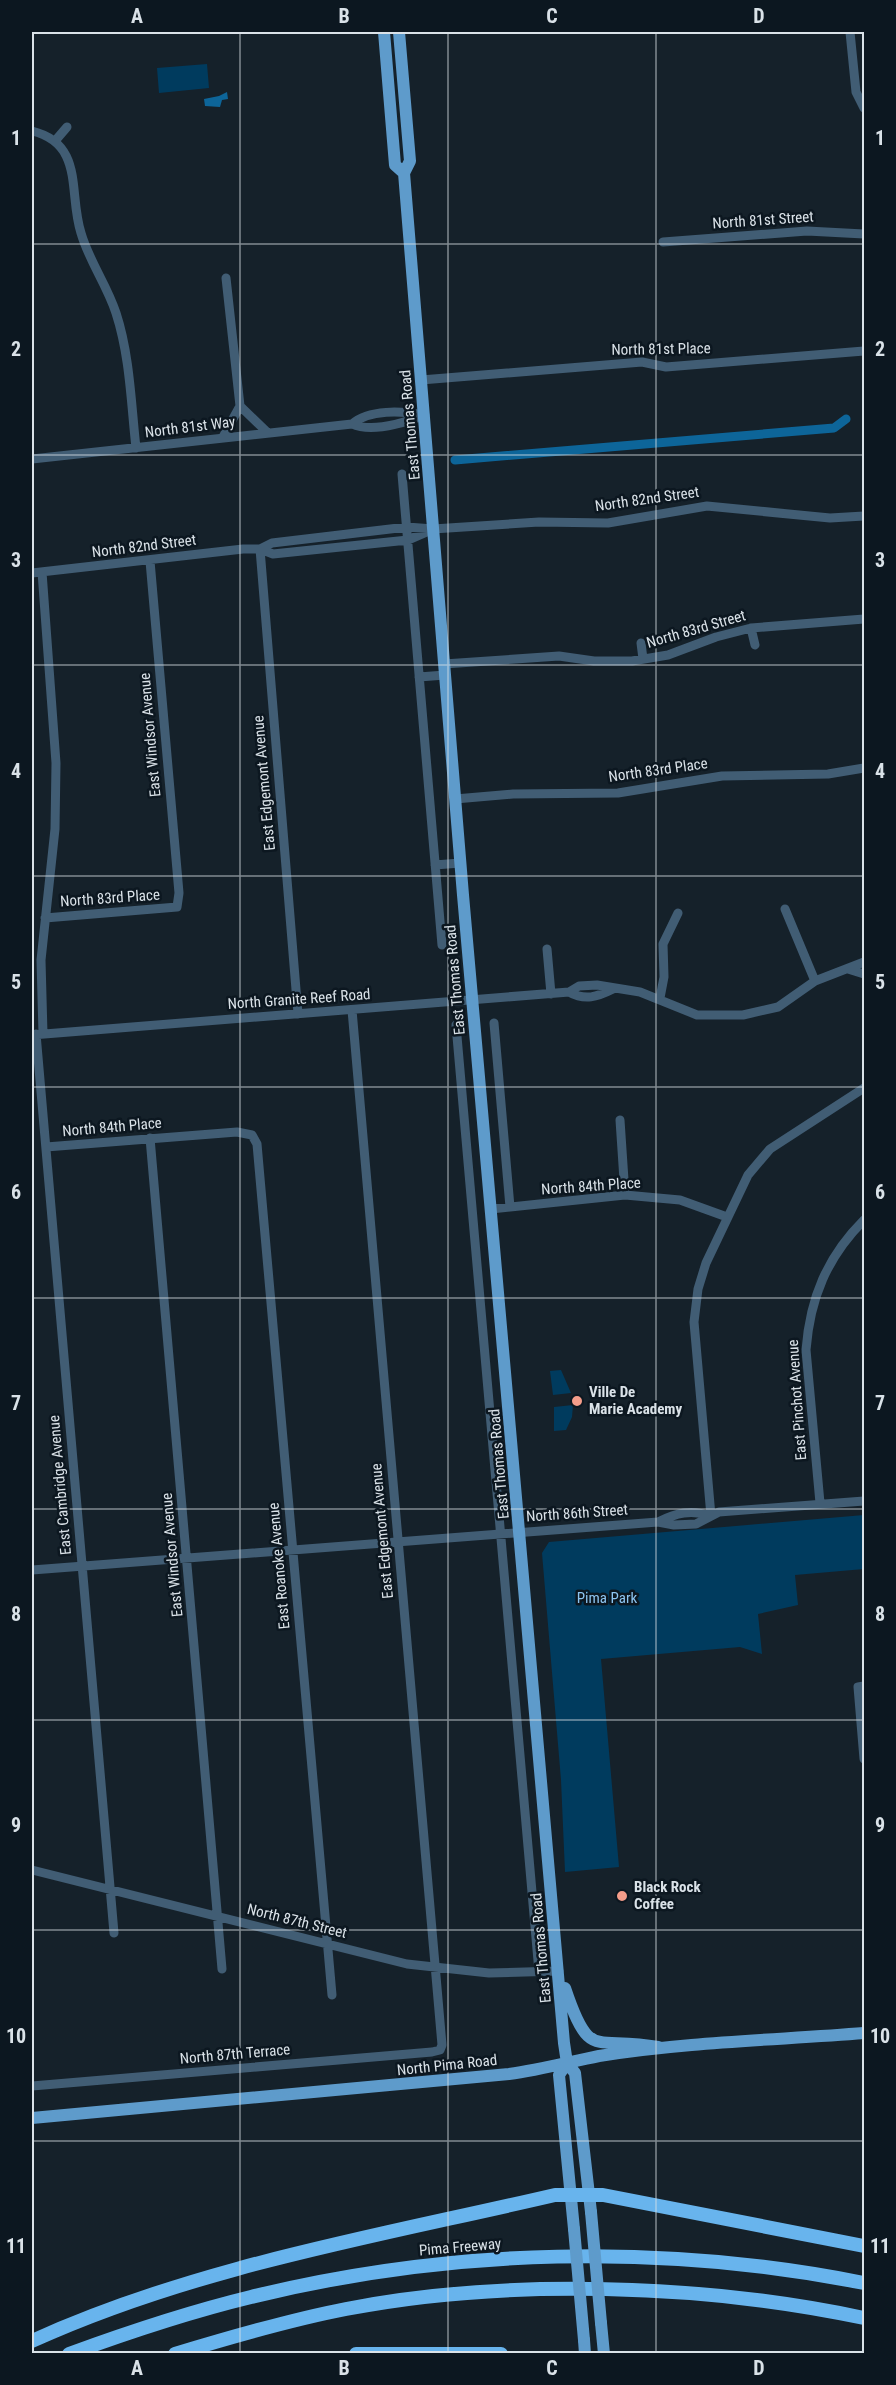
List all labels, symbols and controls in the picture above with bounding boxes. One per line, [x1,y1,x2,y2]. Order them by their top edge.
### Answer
text: A [131,4,143,28]
text: B [338,4,350,28]
text: C [546,4,558,28]
text: D [753,4,765,28]
text: 1 [11,126,21,150]
text: 1 [875,126,885,150]
street label: North 81st Street [712,207,814,233]
text: 2 [11,337,21,361]
text: 2 [875,337,885,361]
street label: North 81st Place [611,339,711,359]
street label: East Thomas Road [396,369,424,481]
street label: North 81st Way [144,413,236,441]
street label: North 82nd Street [594,483,700,515]
street label: North 82nd Street [91,531,197,561]
text: 3 [11,548,21,572]
text: 3 [875,548,885,572]
street label: North 83rd Street [644,606,748,652]
street label: East Windsor Avenue [136,672,164,798]
street label: East Edgemont Avenue [249,715,279,851]
street label: North 83rd Place [607,754,709,786]
text: 4 [11,759,21,783]
text: 4 [875,759,885,783]
street label: North 83rd Place [60,886,160,910]
street label: East Thomas Road [441,924,469,1036]
text: 5 [11,970,21,994]
text: 5 [875,970,885,994]
street label: North Granite Reef Road [227,985,371,1013]
street label: North 84th Place [62,1114,162,1140]
street label: North 84th Place [541,1174,641,1198]
text: 6 [11,1180,21,1204]
text: 6 [875,1180,885,1204]
street label: East Pinchot Avenue [784,1339,810,1461]
place label: Ville De Marie Academy [589,1383,682,1418]
text: 7 [11,1391,21,1415]
text: 7 [875,1391,885,1415]
marker: Ville De Marie Academy [570,1394,584,1408]
street label: East Thomas Road [485,1408,513,1520]
street label: East Cambridge Avenue [45,1414,75,1556]
street label: East Edgemont Avenue [367,1463,397,1599]
street label: East Windsor Avenue [158,1492,186,1618]
street label: North 86th Street [526,1500,628,1526]
street label: East Roanoke Avenue [264,1502,294,1630]
park label: Pima Park [577,1589,637,1607]
text: 8 [11,1602,21,1626]
text: 8 [875,1602,885,1626]
text: 9 [11,1813,21,1837]
text: 9 [875,1813,885,1837]
place label: Black Rock Coffee [634,1878,701,1913]
marker: Black Rock Coffee [615,1889,629,1903]
street label: East Thomas Road [527,1892,555,2004]
street label: North 87th Street [245,1900,349,1942]
text: 10 [6,2024,26,2048]
text: 10 [870,2024,890,2048]
street label: North 87th Terrace [179,2040,291,2068]
street label: North Pima Road [396,2051,498,2079]
text: 11 [6,2234,26,2258]
street label: Pima Freeway [418,2234,502,2260]
text: 11 [870,2234,890,2258]
text: A [131,2356,143,2380]
text: B [338,2356,350,2380]
text: C [546,2356,558,2380]
text: D [753,2356,765,2380]

